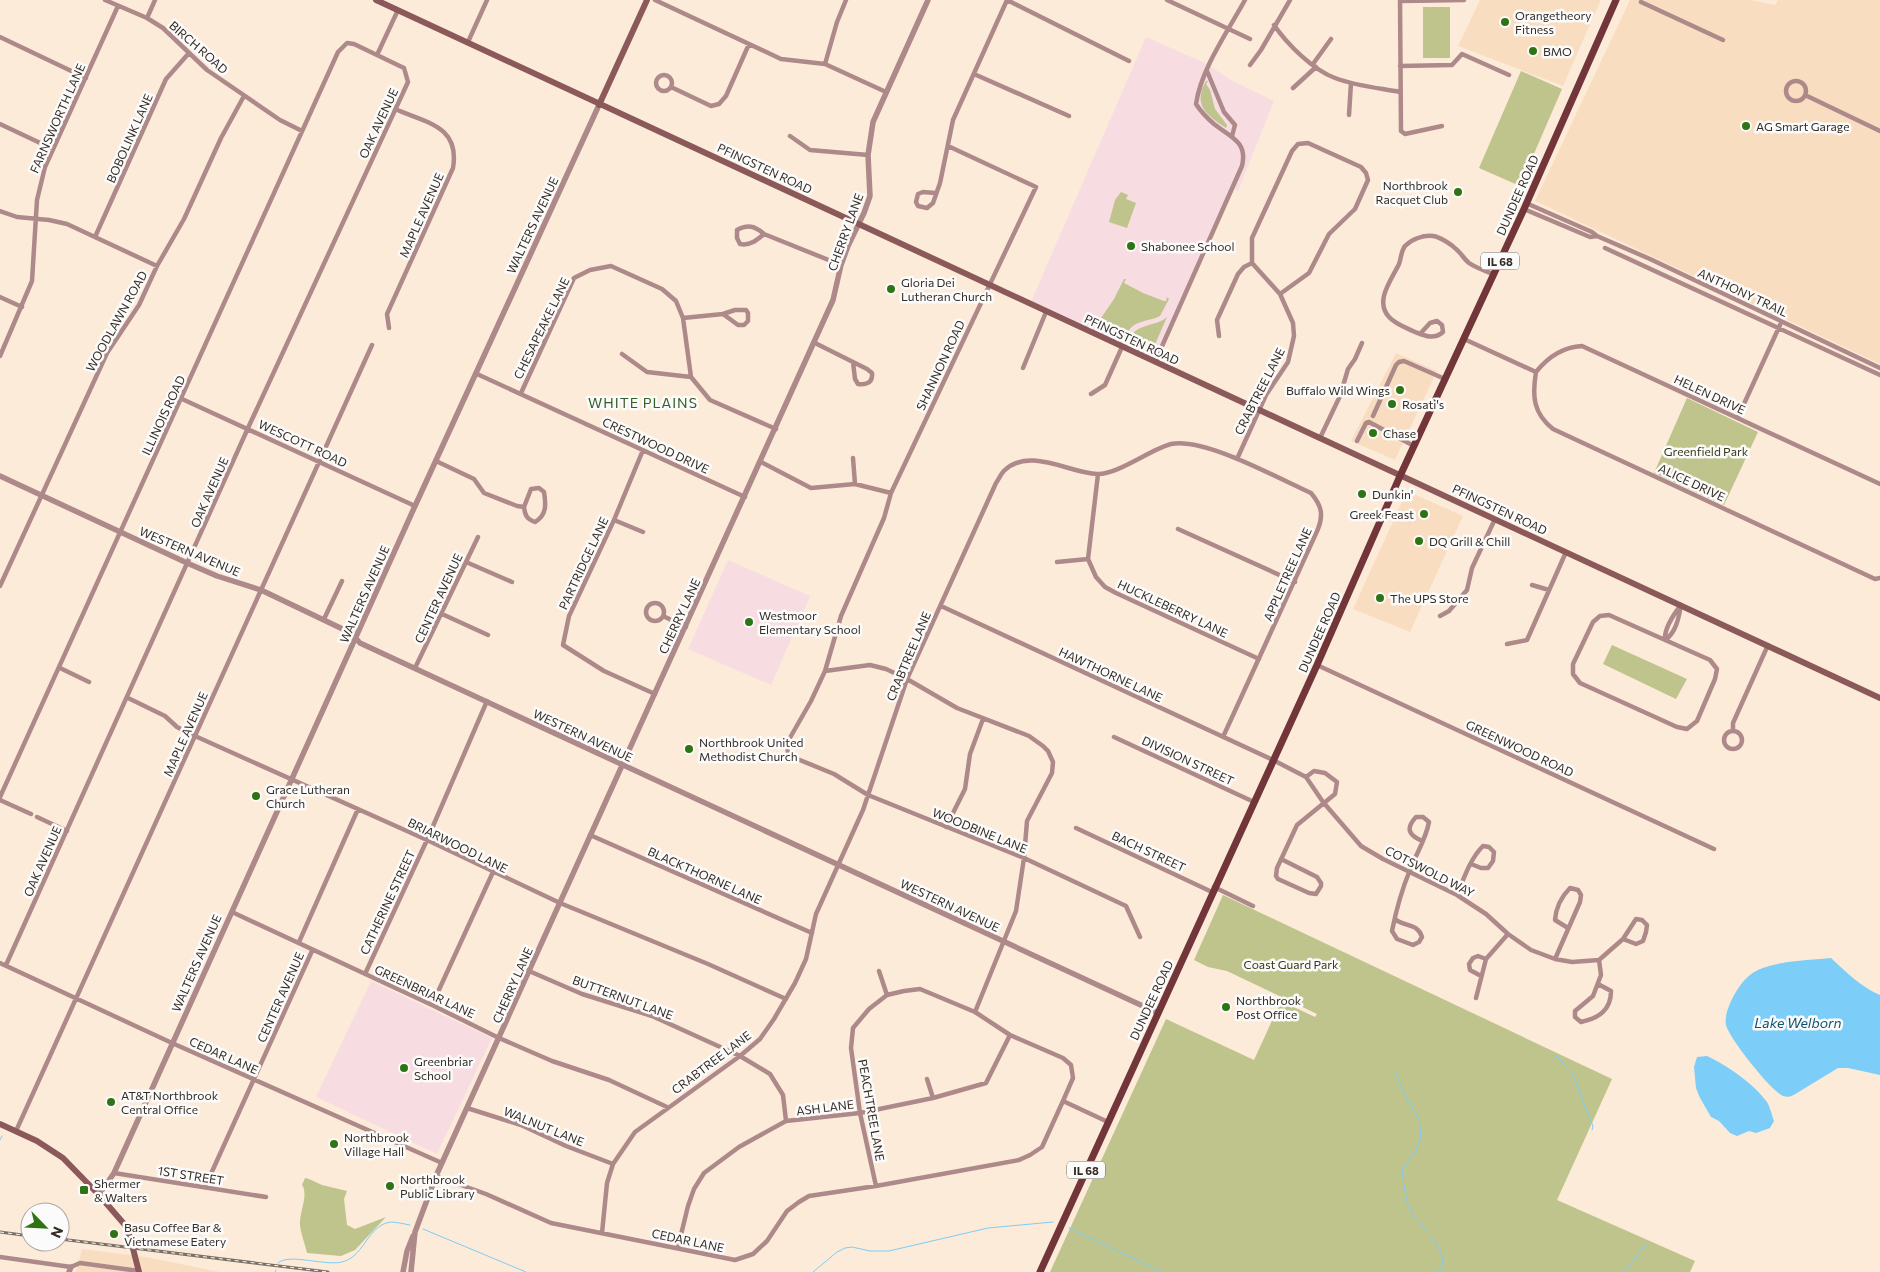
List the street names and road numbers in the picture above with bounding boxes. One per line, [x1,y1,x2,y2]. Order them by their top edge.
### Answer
street label: BIRCH ROAD [167,18,231,76]
street label: FARNSWORTH LANE [27,61,87,175]
street label: OAK AVENUE [356,86,400,160]
street label: BOBOLINK LANE [103,91,155,185]
street label: PFINGSTEN ROAD [715,140,815,196]
street label: DUNDEE ROAD [1493,153,1541,237]
street label: MAPLE AVENUE [396,170,446,260]
street label: WALTERS AVENUE [503,174,561,276]
street label: CHERRY LANE [824,191,866,273]
road number: IL 68 [1481,252,1519,270]
street label: ANTHONY TRAIL [1696,265,1790,319]
street label: WOODLAWN ROAD [83,268,150,374]
street label: CHESAPEAKE LANE [510,275,572,381]
street label: PFINGSTEN ROAD [1082,311,1182,367]
street label: SHANNON ROAD [913,318,967,412]
street label: CRABTREE LANE [1231,345,1287,437]
street label: HELEN DRIVE [1672,371,1748,417]
street label: ILLINOIS ROAD [138,373,188,457]
street label: CRESTWOOD DRIVE [600,414,712,476]
street label: WESCOTT ROAD [256,416,350,470]
street label: OAK AVENUE [187,455,231,529]
street label: ALICE DRIVE [1657,460,1727,504]
street label: PFINGSTEN ROAD [1450,481,1550,537]
street label: PARTRIDGE LANE [555,515,611,611]
street label: WESTERN AVENUE [137,523,243,579]
street label: APPLETREE LANE [1260,525,1314,623]
street label: WALTERS AVENUE [336,543,392,645]
street label: CENTER AVENUE [411,551,465,645]
street label: CHERRY LANE [655,576,703,656]
street label: HUCKLEBERRY LANE [1116,576,1230,640]
street label: DUNDEE ROAD [1295,590,1343,674]
street label: CRABTREE LANE [883,609,933,703]
street label: HAWTHORNE LANE [1057,644,1165,704]
street label: MAPLE AVENUE [160,689,210,779]
street label: WESTERN AVENUE [531,706,635,764]
street label: GREENWOOD ROAD [1464,717,1576,779]
street label: DIVISION STREET [1140,733,1236,788]
street label: WOODBINE LANE [930,805,1030,855]
street label: BRIARWOOD LANE [406,815,510,875]
street label: OAK AVENUE [20,824,64,898]
street label: BACH STREET [1110,828,1188,874]
street label: COTSWOLD WAY [1383,842,1477,900]
street label: BLACKTHORNE LANE [646,844,764,906]
street label: CATHERINE STREET [357,847,417,956]
street label: WESTERN AVENUE [898,876,1002,934]
street label: WALTERS AVENUE [168,912,224,1014]
street label: CHERRY LANE [489,945,535,1025]
street label: CENTER AVENUE [254,950,306,1044]
street label: DUNDEE ROAD [1126,958,1176,1042]
street label: GREENBRIAR LANE [373,962,477,1020]
street label: BUTTERNUT LANE [571,972,675,1022]
street label: CRABTREE LANE [669,1028,753,1096]
street label: CEDAR LANE [187,1034,261,1076]
street label: PEACHTREE LANE [856,1058,888,1162]
street label: ASH LANE [795,1097,855,1117]
street label: WALNUT LANE [502,1103,586,1149]
road number: IL 68 [1067,1162,1105,1178]
street label: 1ST STREET [157,1163,225,1187]
street label: CEDAR LANE [650,1225,726,1255]

